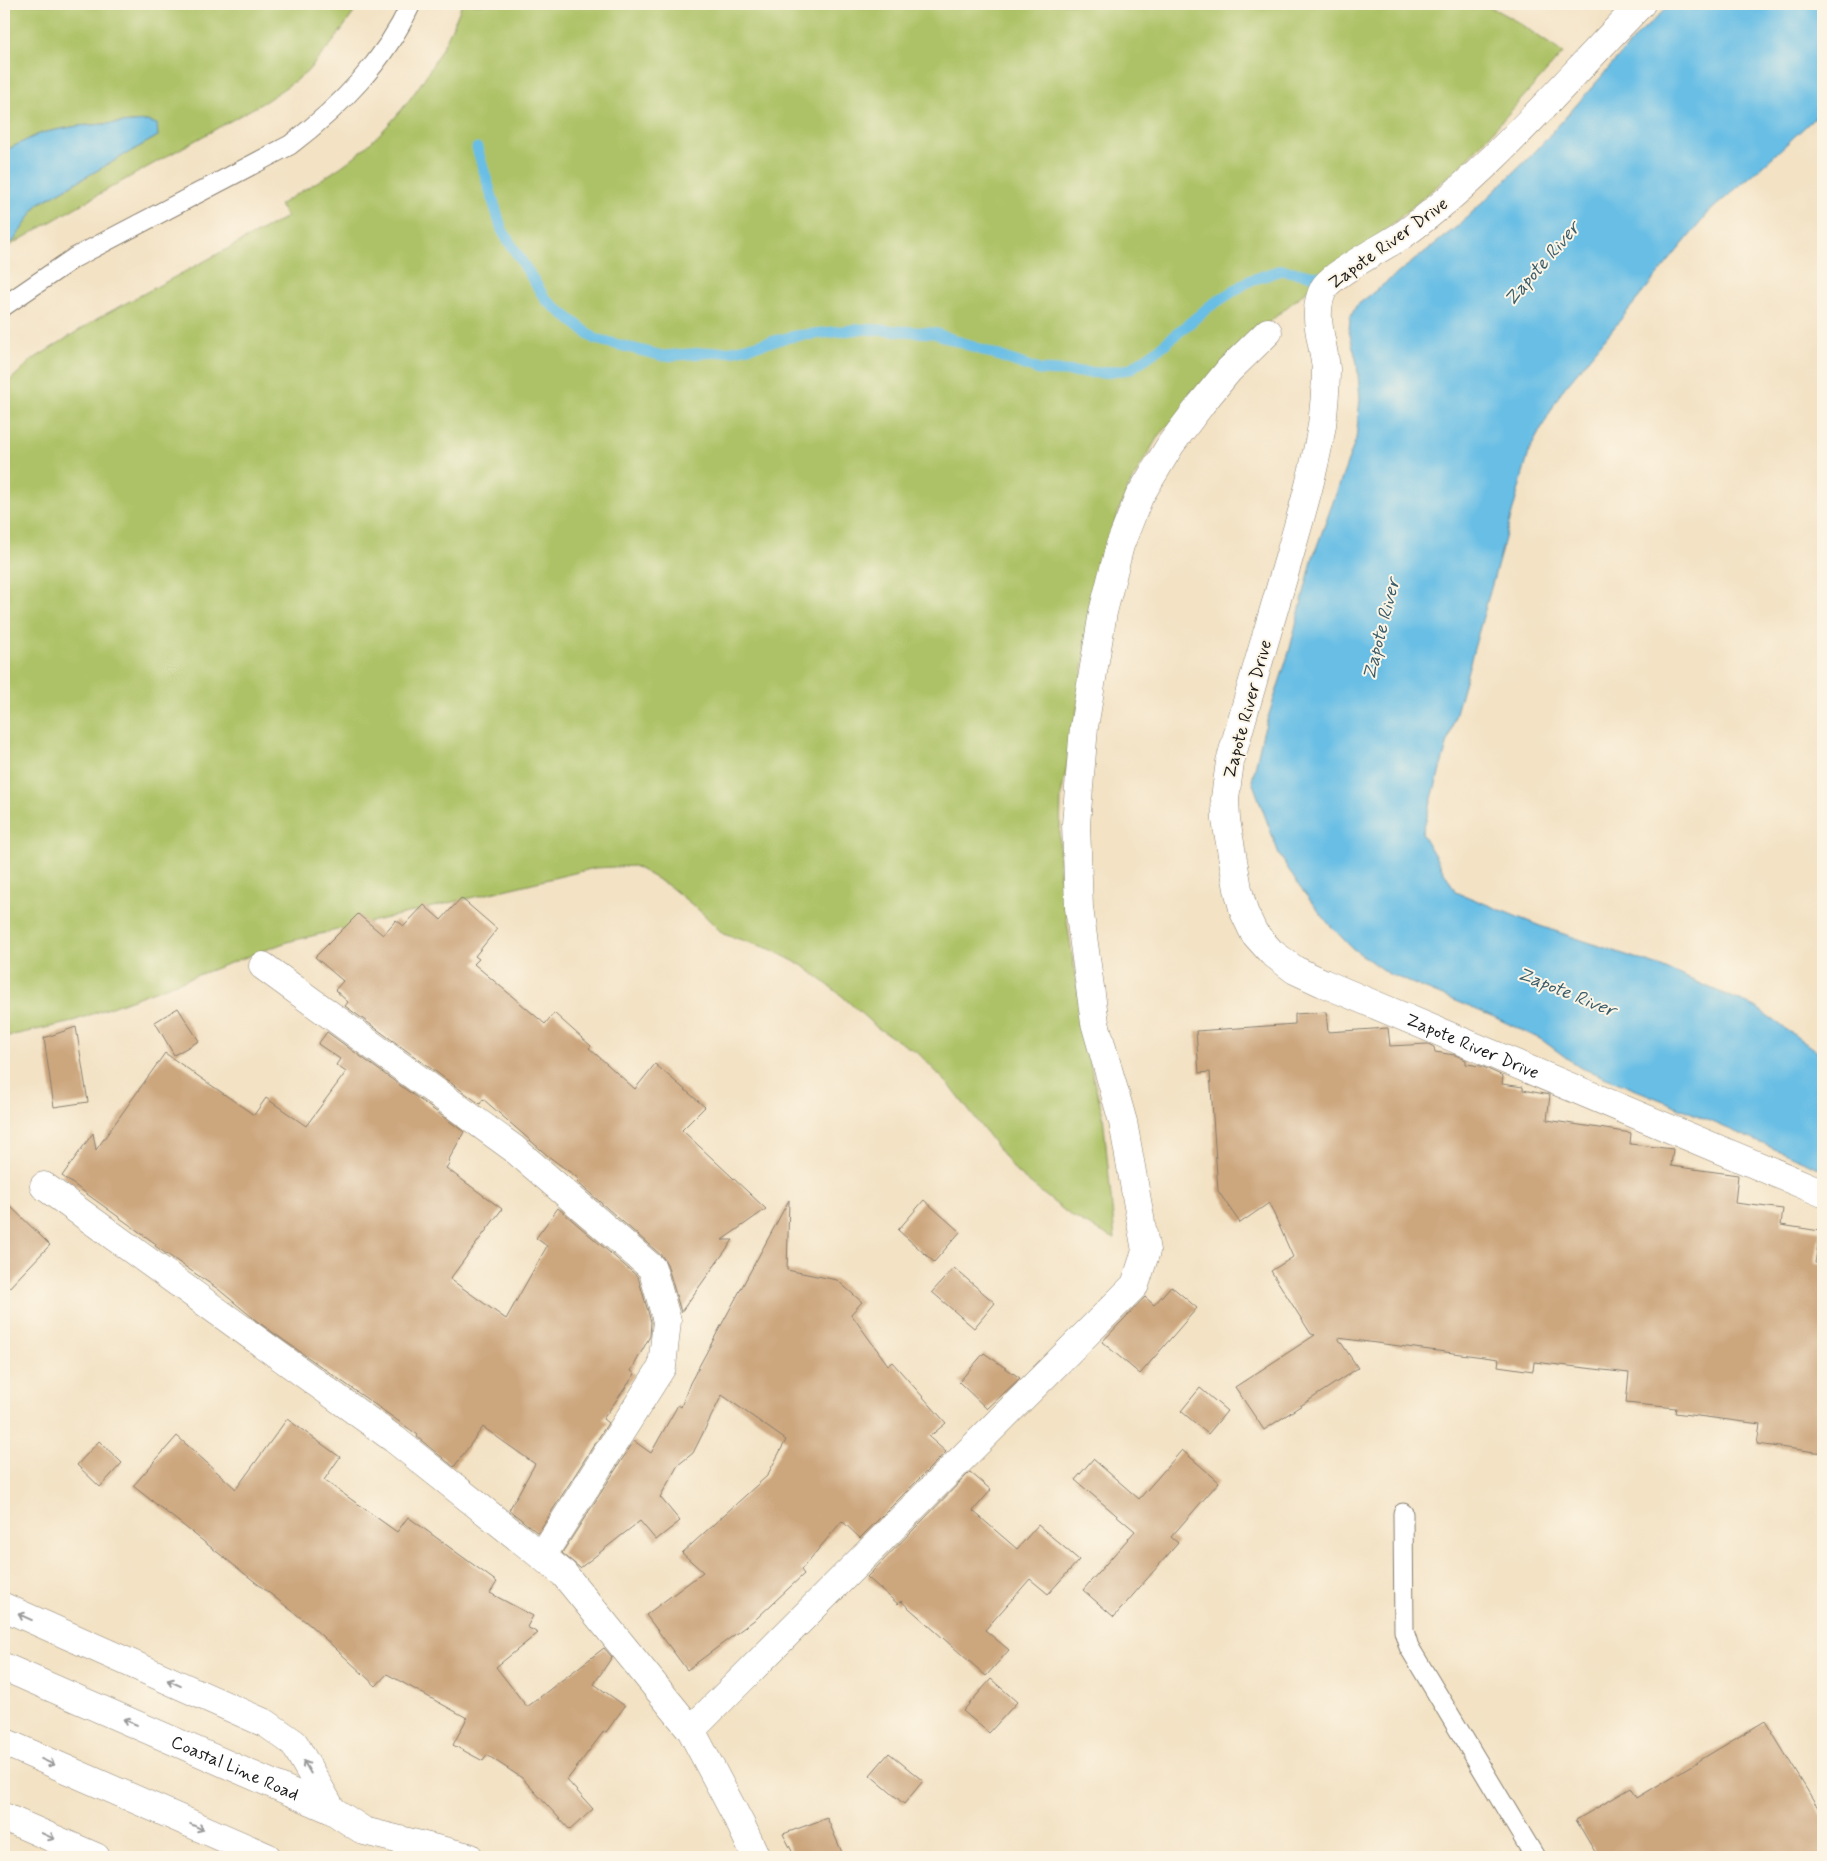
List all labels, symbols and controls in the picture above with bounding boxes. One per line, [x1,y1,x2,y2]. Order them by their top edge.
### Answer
street label: Zapote River Drive [1324,192,1453,295]
water label: Zapote River [1499,214,1588,311]
water label: Zapote River [1357,573,1407,683]
street label: Zapote River Drive [1218,637,1278,781]
water label: Zapote River [1514,961,1622,1025]
street label: Zapote River Drive [1402,1008,1543,1085]
one-way arrow [18,1611,33,1621]
one-way arrow [167,1677,182,1687]
one-way arrow [123,1717,138,1727]
street label: Coastal Line Road [167,1730,302,1807]
one-way arrow [40,1757,55,1767]
one-way arrow [302,1761,312,1775]
one-way arrow [189,1822,204,1832]
one-way arrow [40,1832,55,1842]

